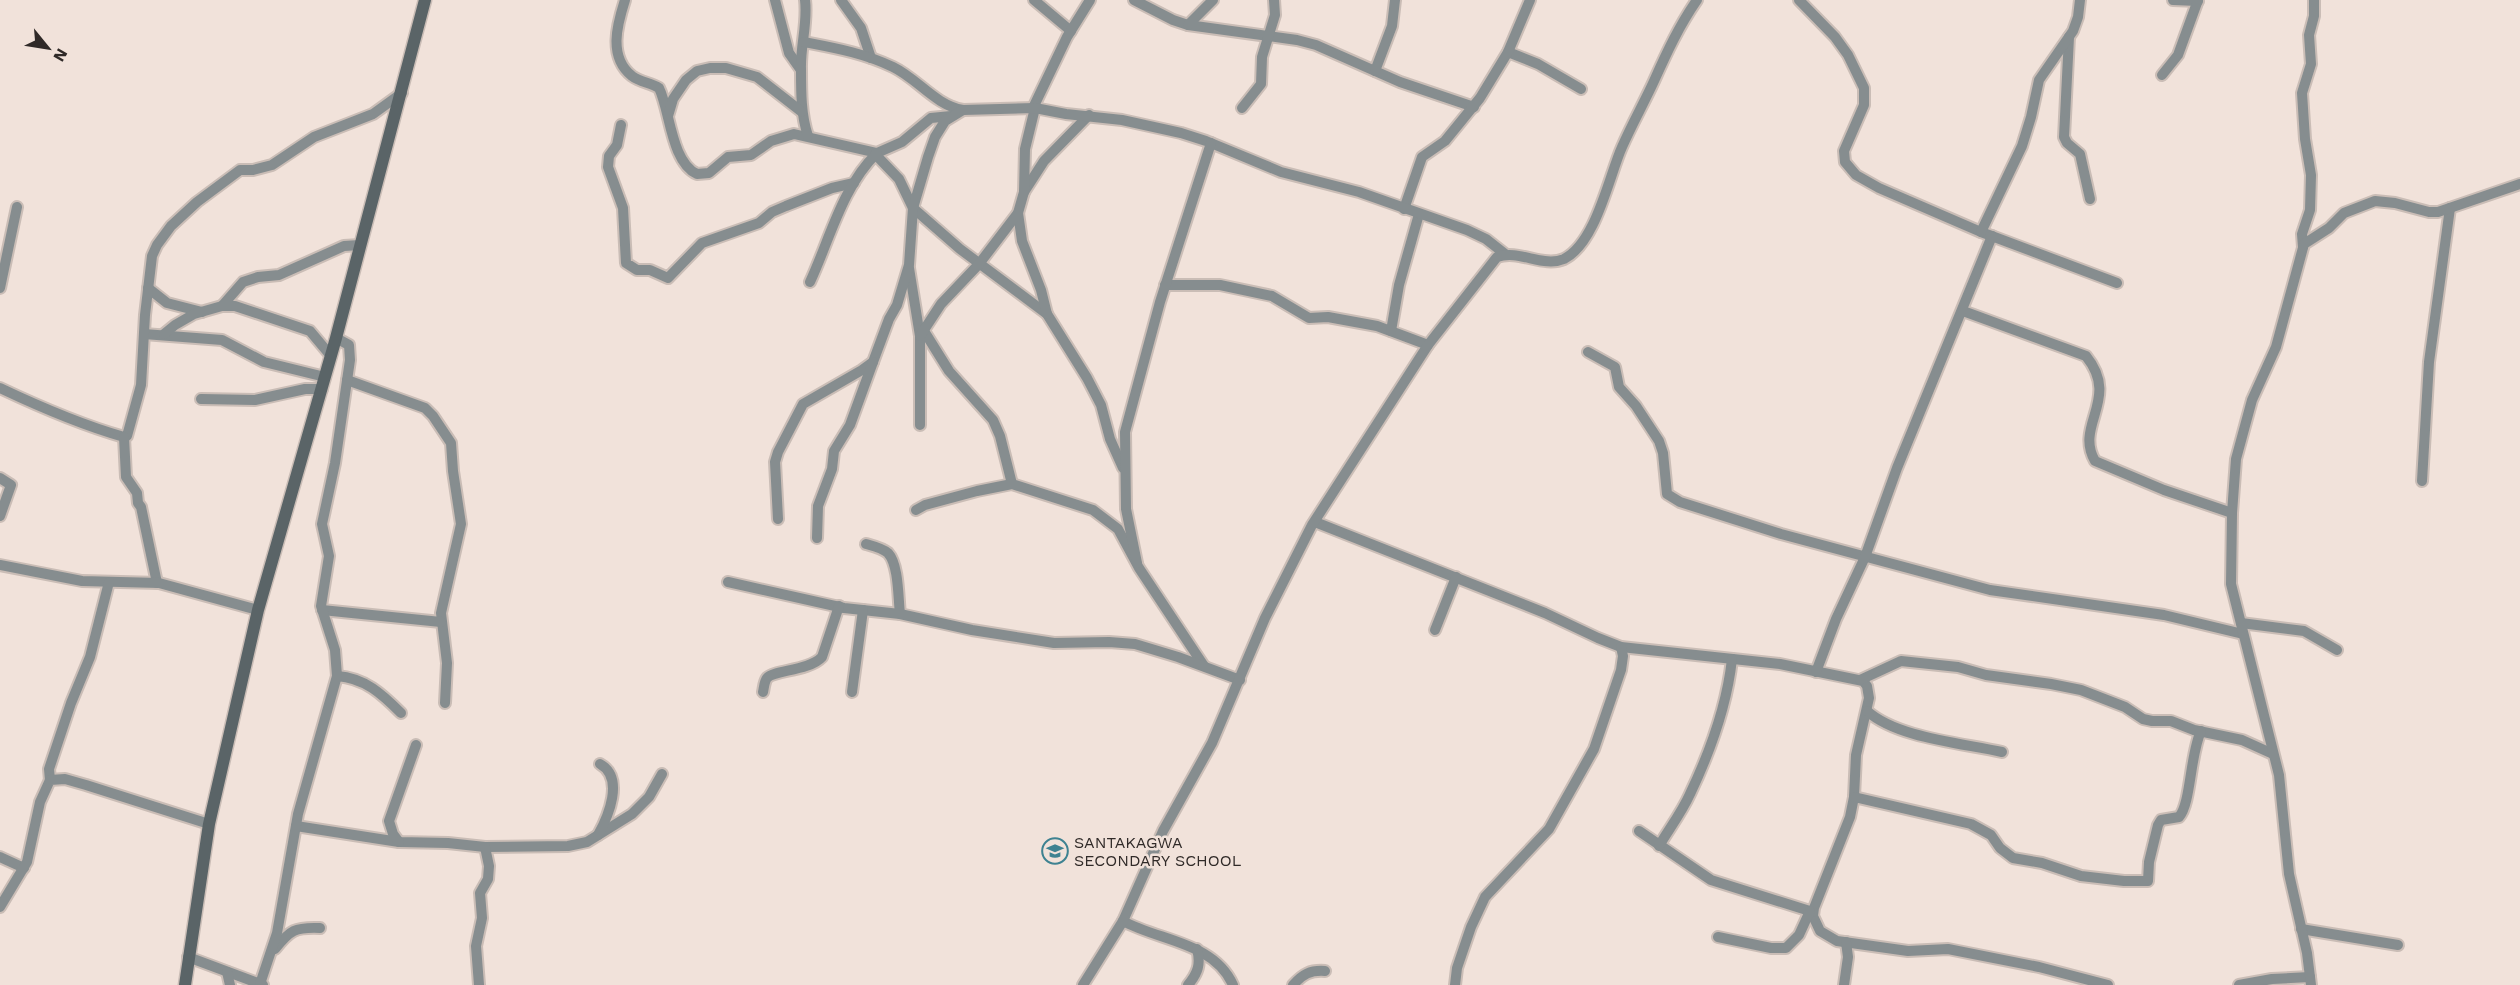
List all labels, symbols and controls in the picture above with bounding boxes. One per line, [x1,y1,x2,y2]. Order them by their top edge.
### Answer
north arrow [18,18,78,78]
text: N [49,45,72,65]
place label: SANTAKAGWA SECONDARY SCHOOL [1074,833,1242,870]
school or university icon: SANTAKAGWA SECONDARY SCHOOL [1040,836,1070,866]

